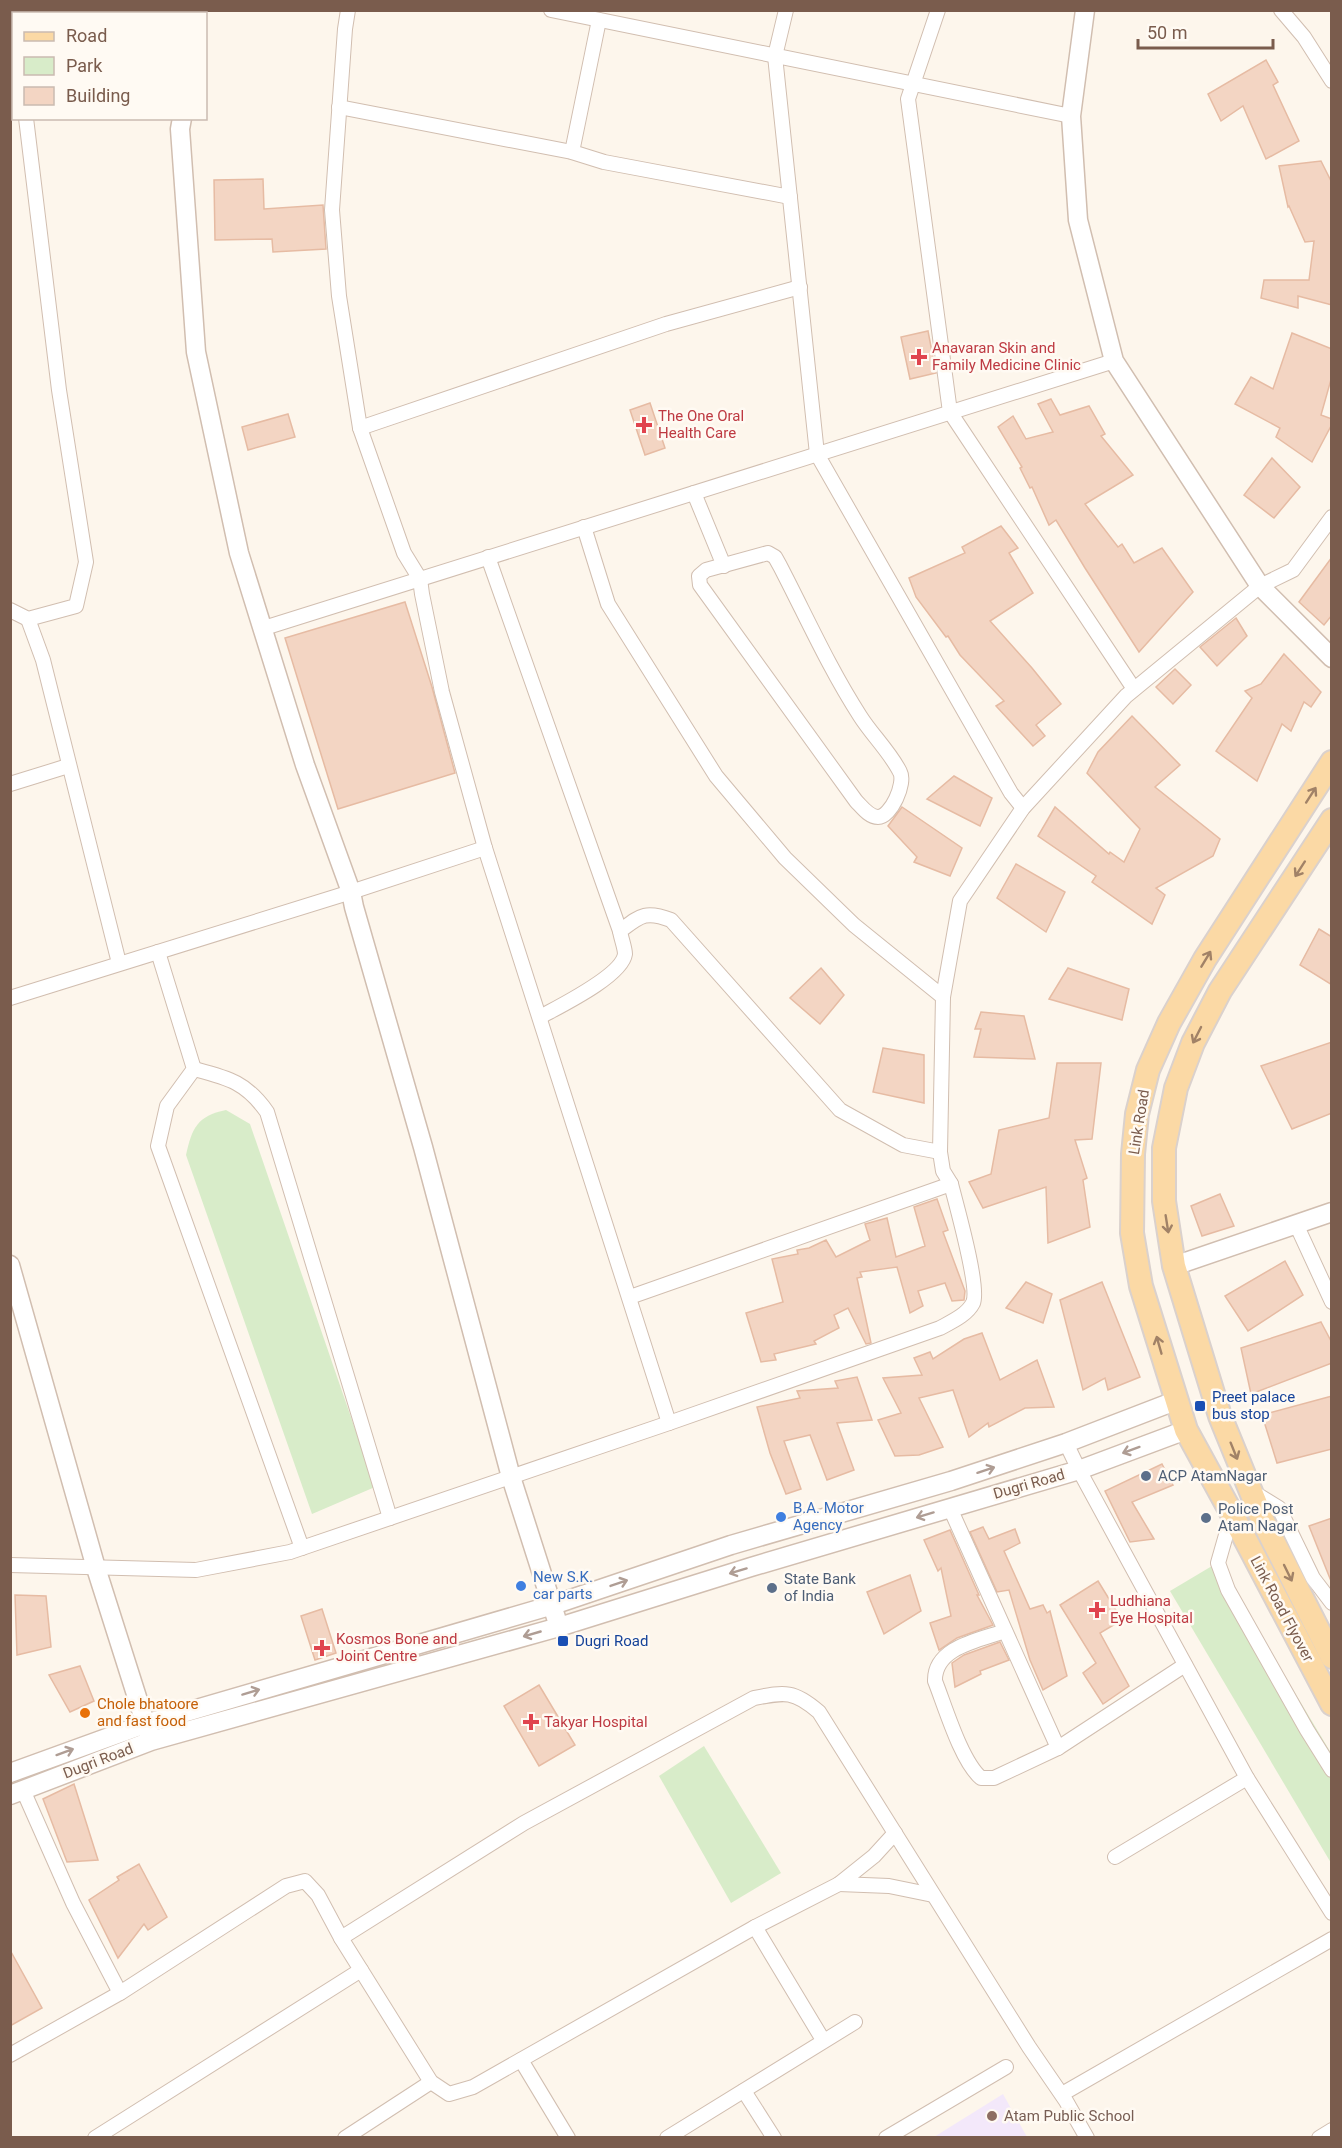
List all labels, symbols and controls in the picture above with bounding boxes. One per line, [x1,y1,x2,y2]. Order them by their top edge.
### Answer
legend [12,12,207,120]
scale bar [1138,12,1273,50]
text: 50 m [1147,22,1187,43]
text: Road [66,25,107,46]
text: Park [66,55,103,76]
text: Building [66,85,130,106]
place label: Anavaran Skin and Family Medicine Clinic [932,339,1081,374]
marker: Anavaran Skin and Family Medicine Clinic [910,348,928,366]
place label: The One Oral Health Care [658,407,744,442]
marker: The One Oral Health Care [635,416,653,434]
one-way arrow [1305,787,1317,804]
one-way arrow [1293,860,1305,877]
one-way arrow [1200,951,1212,968]
one-way arrow [1191,1025,1202,1043]
street label: Link Road [1125,1088,1153,1156]
one-way arrow [1162,1214,1173,1233]
one-way arrow [1153,1336,1164,1355]
place label: Preet palace bus stop [1212,1388,1295,1423]
marker: Preet palace bus stop [1193,1399,1207,1413]
one-way arrow [1229,1441,1240,1460]
one-way arrow [1122,1446,1141,1457]
one-way arrow [976,1463,995,1474]
street label: Dugri Road [991,1465,1067,1503]
place label: ACP AtamNagar [1158,1467,1267,1485]
marker: ACP AtamNagar [1139,1469,1153,1483]
place label: B.A. Motor Agency [793,1499,864,1534]
place label: Police Post Atam Nagar [1218,1500,1298,1535]
marker: B.A. Motor Agency [774,1510,788,1524]
one-way arrow [916,1510,935,1521]
marker: Police Post Atam Nagar [1199,1511,1213,1525]
street label: Link Road Flyover [1247,1553,1317,1665]
one-way arrow [1283,1564,1295,1582]
one-way arrow [729,1566,748,1577]
place label: New S.K. car parts [533,1568,593,1603]
place label: State Bank of India [784,1570,856,1605]
one-way arrow [609,1577,628,1588]
marker: New S.K. car parts [514,1579,528,1593]
marker: State Bank of India [765,1581,779,1595]
place label: Ludhiana Eye Hospital [1110,1592,1193,1627]
marker: Ludhiana Eye Hospital [1088,1601,1106,1619]
one-way arrow [522,1629,541,1641]
place label: Kosmos Bone and Joint Centre [336,1630,457,1665]
place label: Dugri Road [575,1632,648,1650]
marker: Dugri Road [556,1634,570,1648]
marker: Kosmos Bone and Joint Centre [313,1639,331,1657]
one-way arrow [241,1686,260,1697]
place label: Chole bhatoore and fast food [97,1695,199,1730]
marker: Chole bhatoore and fast food [78,1706,92,1720]
marker: Takyar Hospital [522,1713,540,1731]
place label: Takyar Hospital [544,1713,648,1731]
street label: Dugri Road [61,1739,135,1783]
one-way arrow [56,1746,74,1757]
place label: Atam Public School [1004,2107,1134,2125]
marker: Atam Public School [985,2109,999,2123]

